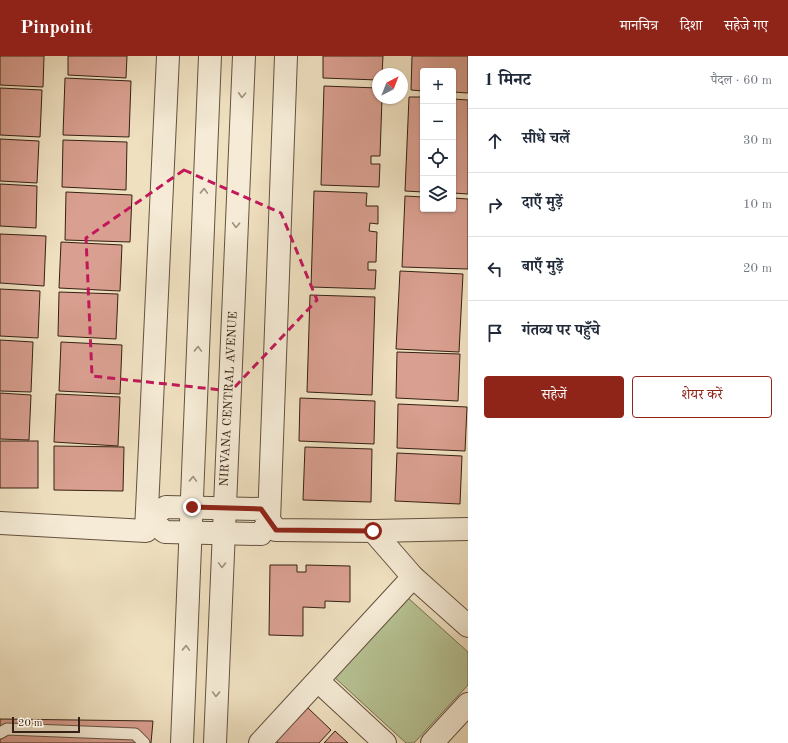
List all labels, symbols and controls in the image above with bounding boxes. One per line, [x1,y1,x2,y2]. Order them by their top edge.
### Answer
text: Pinpoint [20,19,93,38]
text: मानचित्र [620,19,658,33]
text: दिशा [680,19,702,33]
text: सहेजे गए [724,19,768,33]
north arrow [372,68,408,104]
map controls [420,68,456,212]
button: + [420,68,456,104]
text: 1 मिनट [484,72,531,89]
text: पैदल · 60 m [711,74,772,87]
one-way arrow [238,92,246,98]
button: − [420,104,456,140]
icon: ahead [484,130,506,152]
text: सीधे चलें [522,132,570,147]
text: 30 m [743,134,772,147]
button: locate [420,140,456,176]
button: layers [420,176,456,212]
one-way arrow [200,188,209,194]
icon: right [484,194,506,216]
text: दाएँ मुड़ें [522,196,563,211]
text: 10 m [743,198,772,211]
one-way arrow [232,222,241,228]
icon: left [484,258,506,280]
text: बाएँ मुड़ें [522,260,563,275]
text: 20 m [743,262,772,275]
street label: NIRVANA CENTRAL AVENUE [218,311,240,487]
icon: arrive [484,322,506,344]
text: गंतव्य पर पहुँचे [522,324,600,339]
one-way arrow [194,346,202,352]
button: सहेजें [484,376,624,418]
button: शेयर करें [632,376,772,418]
one-way arrow [188,476,197,482]
route end [183,498,201,516]
route start [364,522,382,540]
one-way arrow [217,562,226,568]
one-way arrow [182,645,190,651]
one-way arrow [212,691,221,697]
scale bar [12,715,80,734]
text: 20 m [18,718,43,729]

